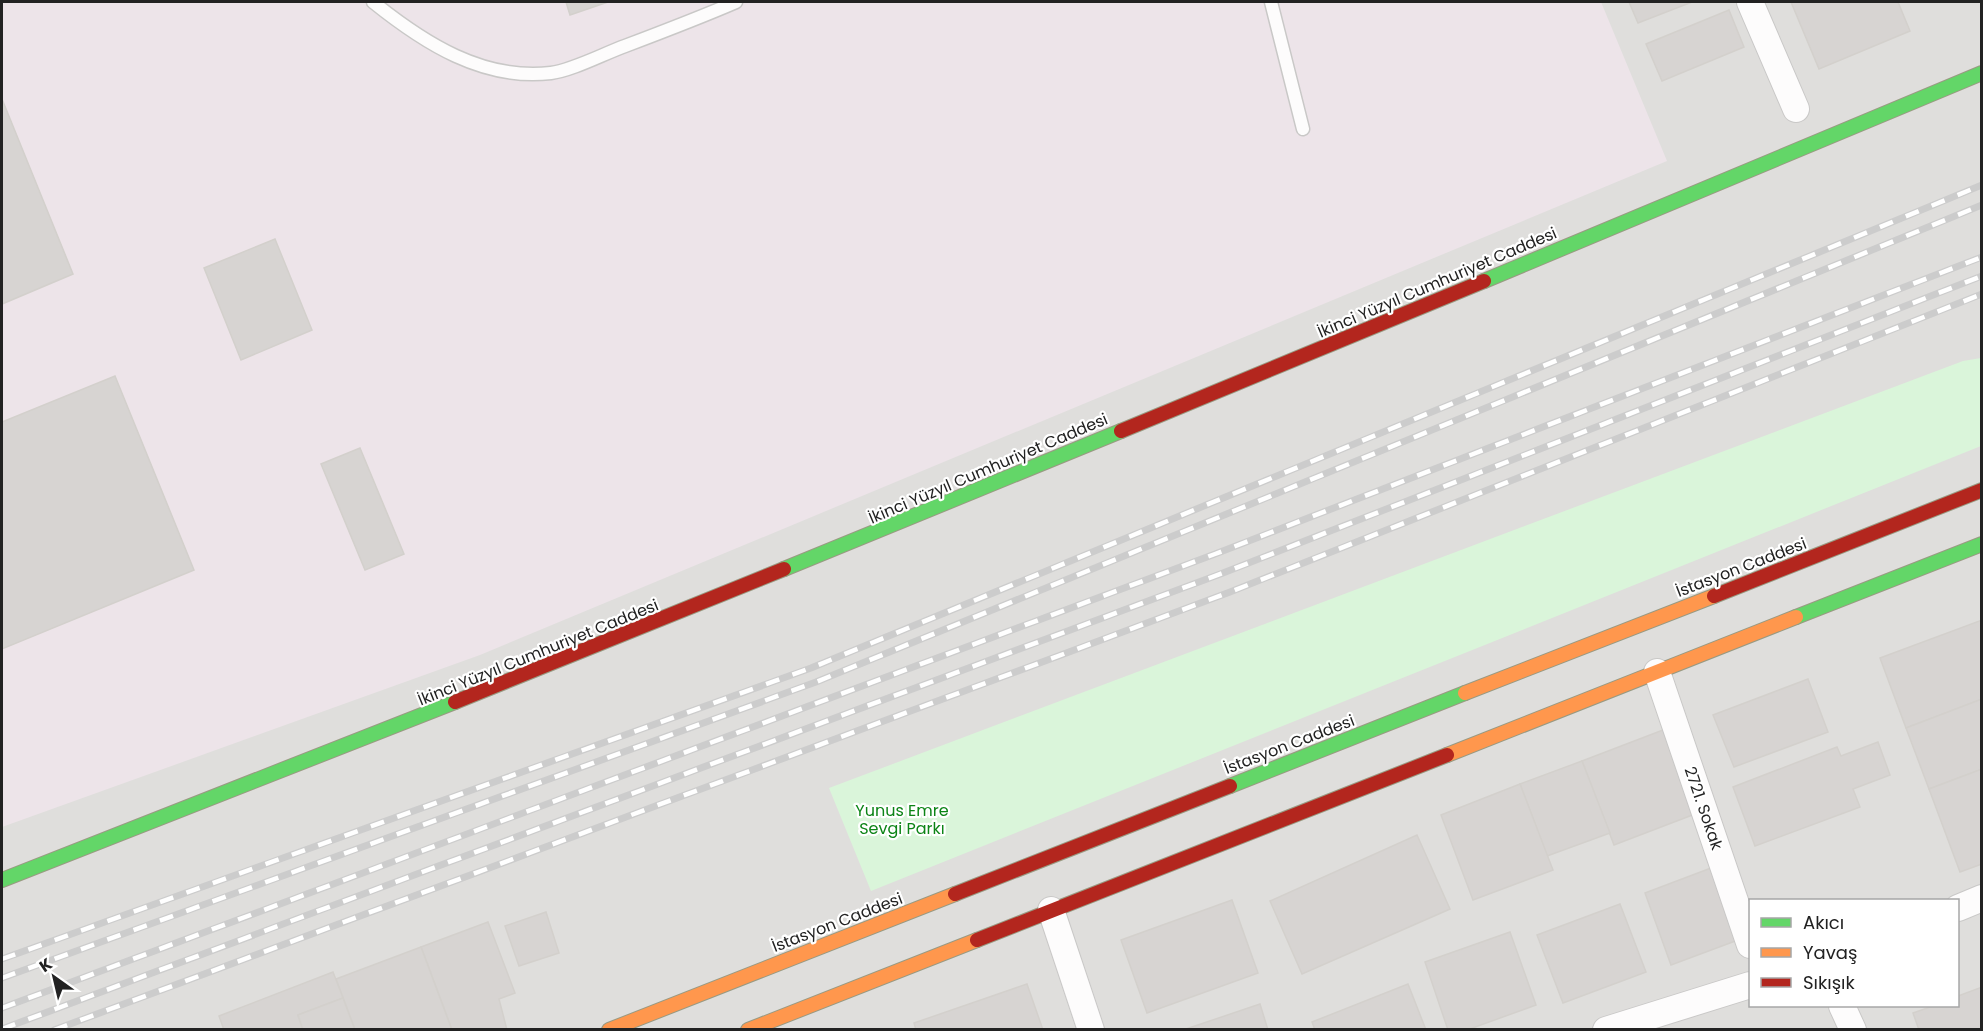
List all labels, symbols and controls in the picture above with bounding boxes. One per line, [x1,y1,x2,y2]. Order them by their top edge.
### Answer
street label: İkinci Yüzyıl Cumhuriyet Caddesi [1314,222,1560,343]
street label: İkinci Yüzyıl Cumhuriyet Caddesi [865,408,1111,529]
street label: İstasyon Caddesi [1673,532,1810,603]
street label: İkinci Yüzyıl Cumhuriyet Caddesi [414,594,662,711]
street label: İstasyon Caddesi [1221,709,1358,780]
street label: 2721. Sokak [1679,763,1729,854]
park label: Yunus Emre Sevgi Parkı [855,799,949,840]
street label: İstasyon Caddesi [769,887,906,958]
legend [1749,899,1959,1007]
text: Akıcı [1803,910,1844,935]
text: Yavaş [1803,940,1857,965]
north arrow [24,947,84,1007]
text: K [35,952,57,978]
text: Sıkışık [1803,970,1856,995]

